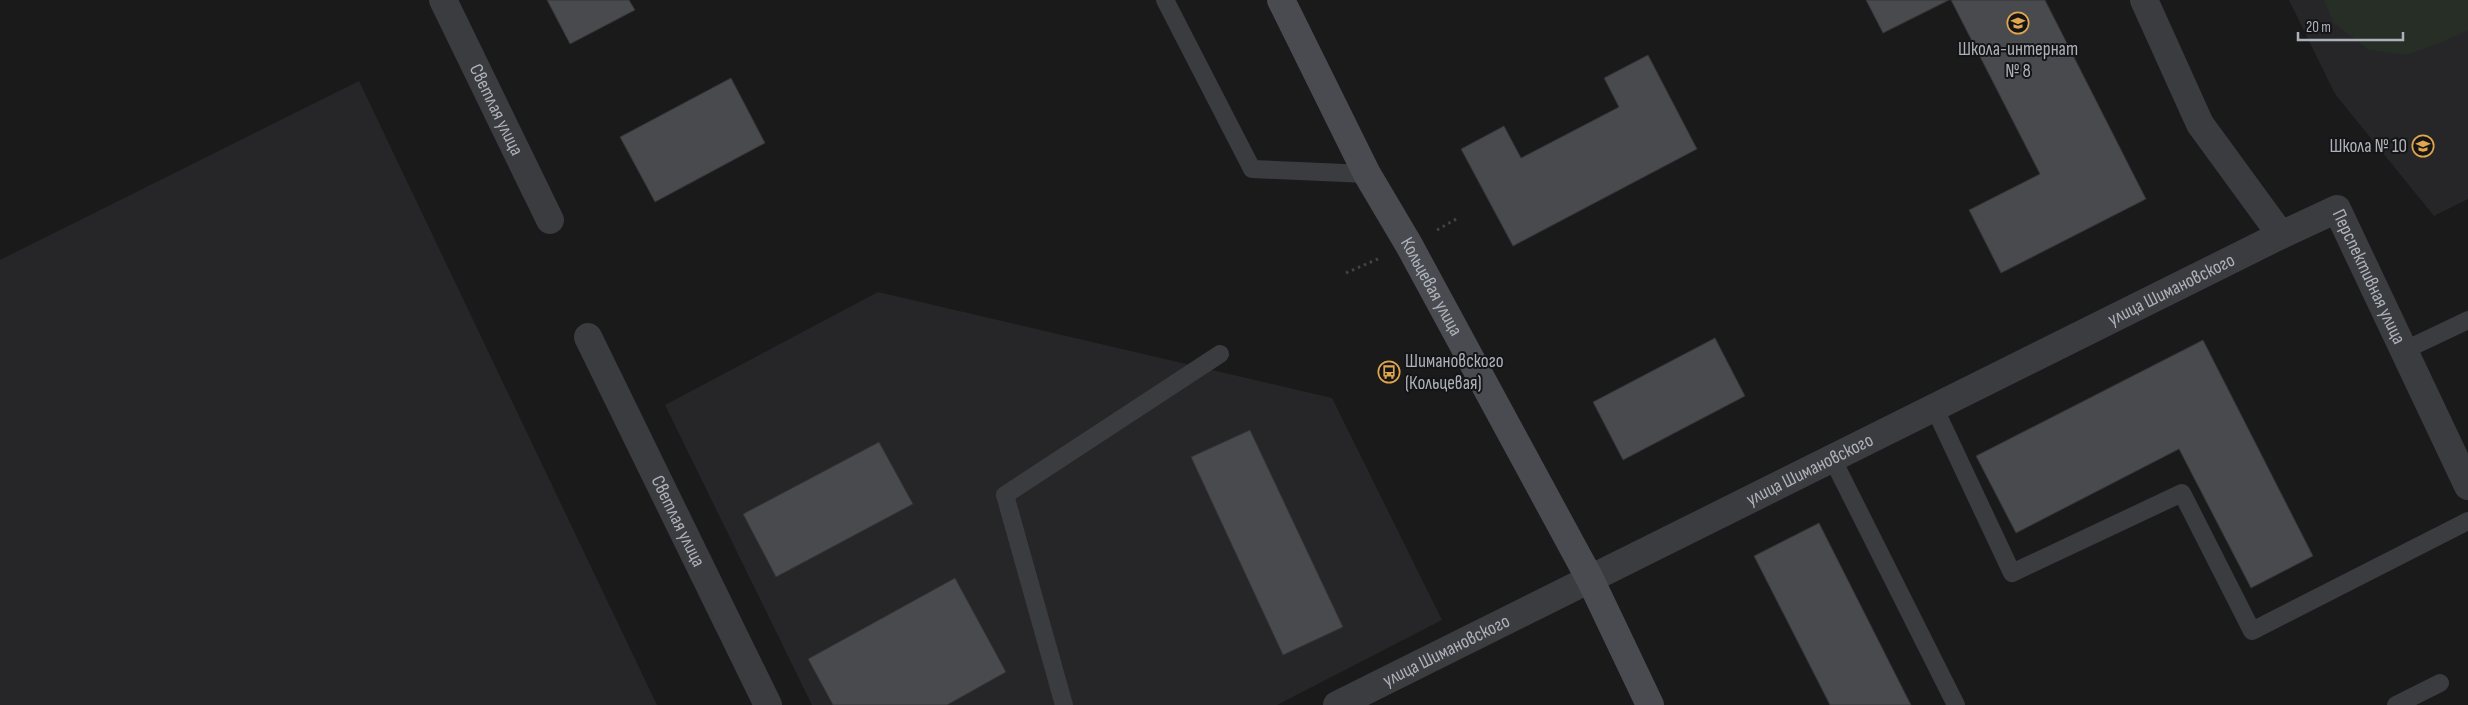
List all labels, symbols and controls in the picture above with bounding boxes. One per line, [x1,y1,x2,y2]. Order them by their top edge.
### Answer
scale bar [2298,10,2403,42]
school or university icon: Школа-интернат № 8 [2006,11,2030,35]
text: 20 m [2306,18,2331,37]
place label: Школа-интернат № 8 [1958,38,2078,83]
street label: Светлая улица [464,60,528,159]
school or university icon: Школа № 10 [2411,134,2435,158]
place label: Школа № 10 [2329,135,2407,158]
street label: Перспективная улица [2327,205,2411,348]
street label: Кольцевая улица [1396,233,1468,340]
street label: улица Шимановского [2104,248,2239,331]
place label: Шимановского (Кольцевая) [1405,350,1504,395]
bus stop icon: Шимановского (Кольцевая) [1377,360,1401,384]
street label: улица Шимановского [1742,428,1877,511]
street label: Светлая улица [646,472,710,571]
street label: улица Шимановского [1379,609,1513,692]

